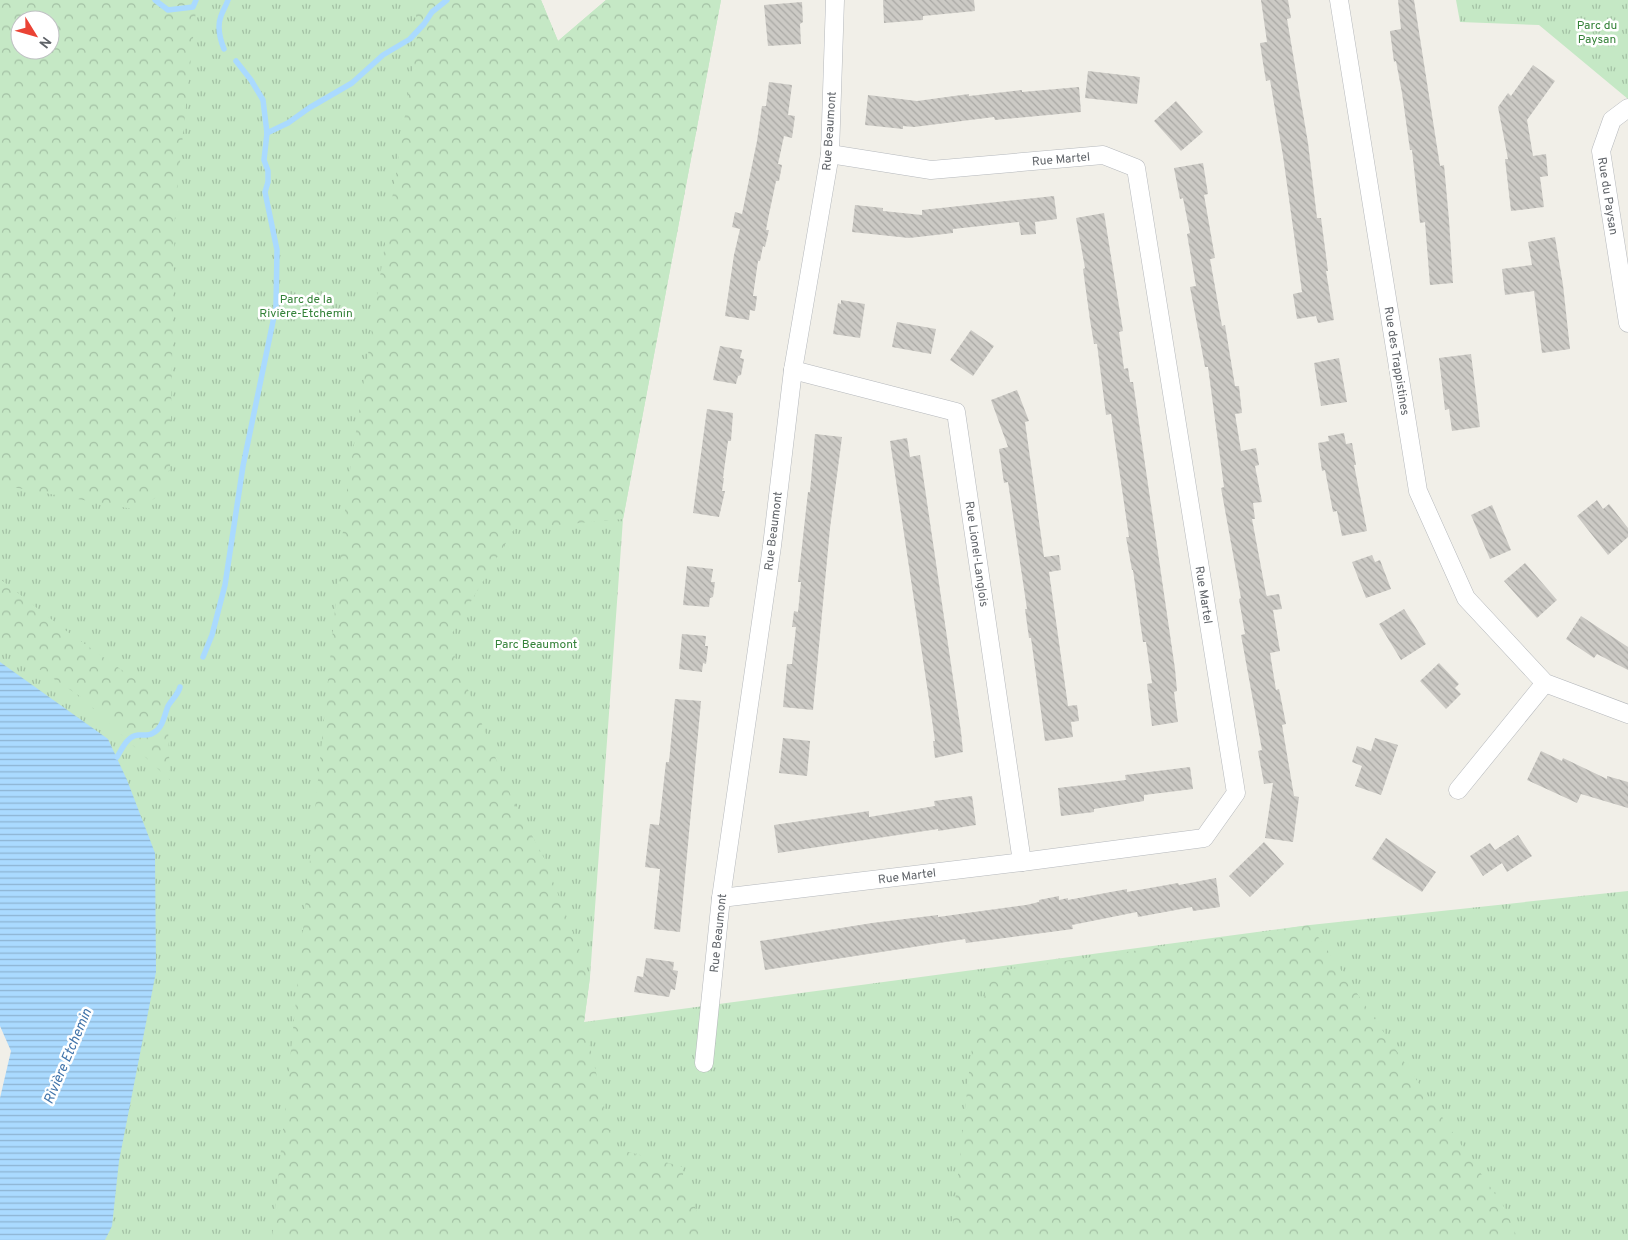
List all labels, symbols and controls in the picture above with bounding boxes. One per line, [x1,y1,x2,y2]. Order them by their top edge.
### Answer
north arrow [10,10,60,60]
park label: Parc du Paysan [1577,18,1617,48]
text: N [34,33,54,51]
street label: Rue Beaumont [819,91,841,171]
street label: Rue Martel [1031,149,1091,171]
street label: Rue du Paysan [1593,156,1621,236]
park label: Parc de la Rivière-Etchemin [259,292,353,322]
street label: Rue des Trappistines [1380,306,1413,417]
street label: Rue Beaumont [761,491,787,572]
street label: Rue Lionel-Langlois [961,500,991,608]
street label: Rue Martel [1191,565,1215,625]
park label: Parc Beaumont [495,637,577,653]
street label: Rue Martel [877,865,937,888]
street label: Rue Beaumont [707,893,731,973]
water label: Rivière Etchemin [41,1006,96,1107]

